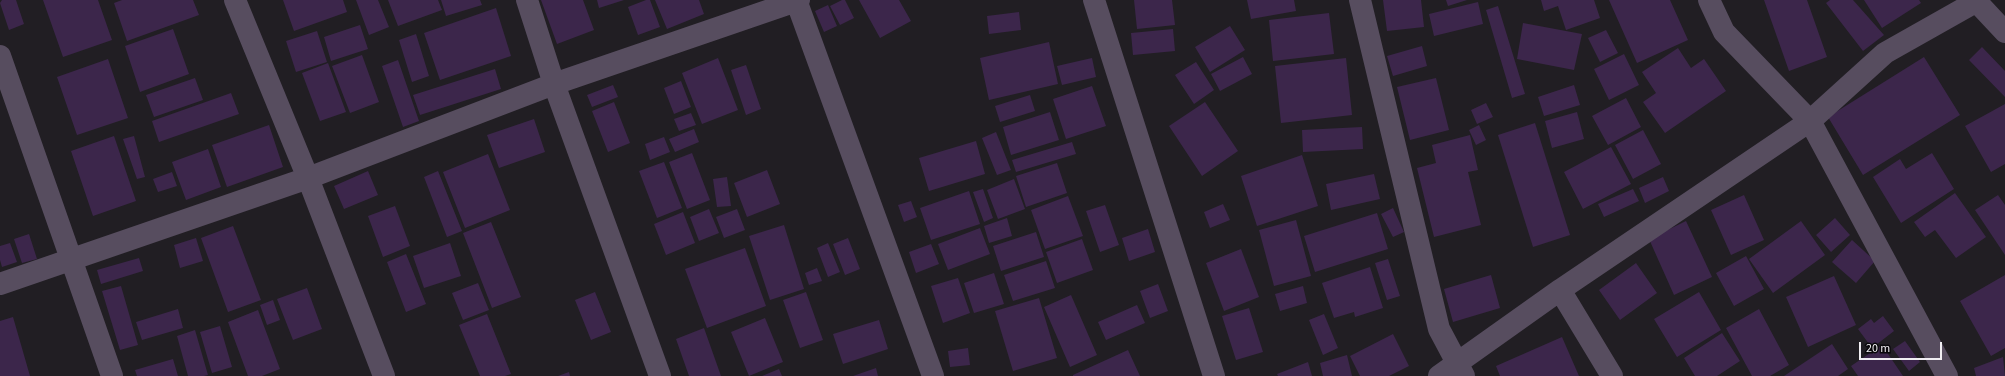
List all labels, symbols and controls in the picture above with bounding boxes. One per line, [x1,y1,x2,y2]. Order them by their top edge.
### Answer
scale bar [1861,334,1944,360]
text: 20 m [1866,340,1890,357]

